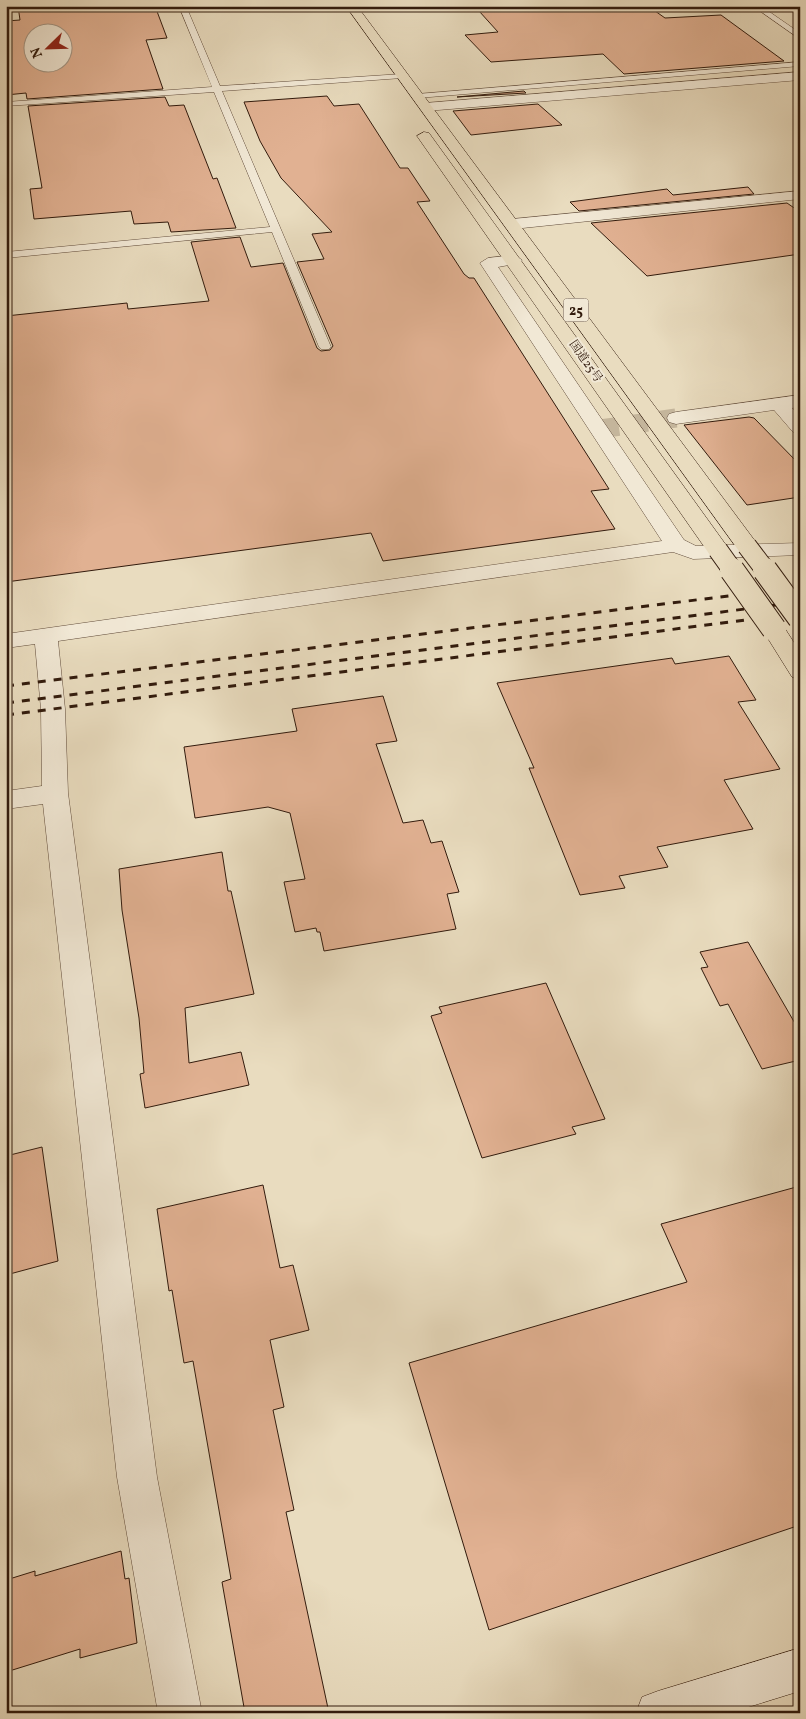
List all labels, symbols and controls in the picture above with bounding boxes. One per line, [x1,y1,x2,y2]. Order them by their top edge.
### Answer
north arrow [22,22,72,72]
text: N [27,44,48,61]
road number: 25 [564,298,588,322]
street label: 国道25号 [565,337,606,386]

